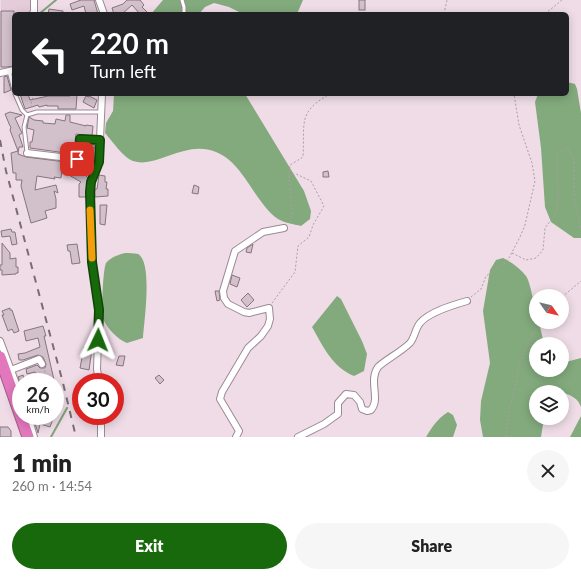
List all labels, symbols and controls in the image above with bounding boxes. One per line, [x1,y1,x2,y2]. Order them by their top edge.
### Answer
text: 220 m [90,26,169,60]
icon: left [24,28,76,80]
text: Turn left [90,60,156,82]
pin [60,142,94,176]
icon: arrive [66,148,88,170]
north arrow [529,289,569,329]
map controls [529,289,569,425]
position arrow [77,319,119,361]
button: sound [529,337,569,377]
speed limit sign: 30 [72,373,124,425]
text: 26 [26,382,50,406]
button: layers [529,385,569,425]
text: km/h [26,403,50,415]
text: 1 min [12,448,72,477]
button: close [527,450,569,492]
text: 260 m · 14:54 [12,478,92,494]
button: Exit [12,523,287,569]
button: Share [295,523,569,569]

